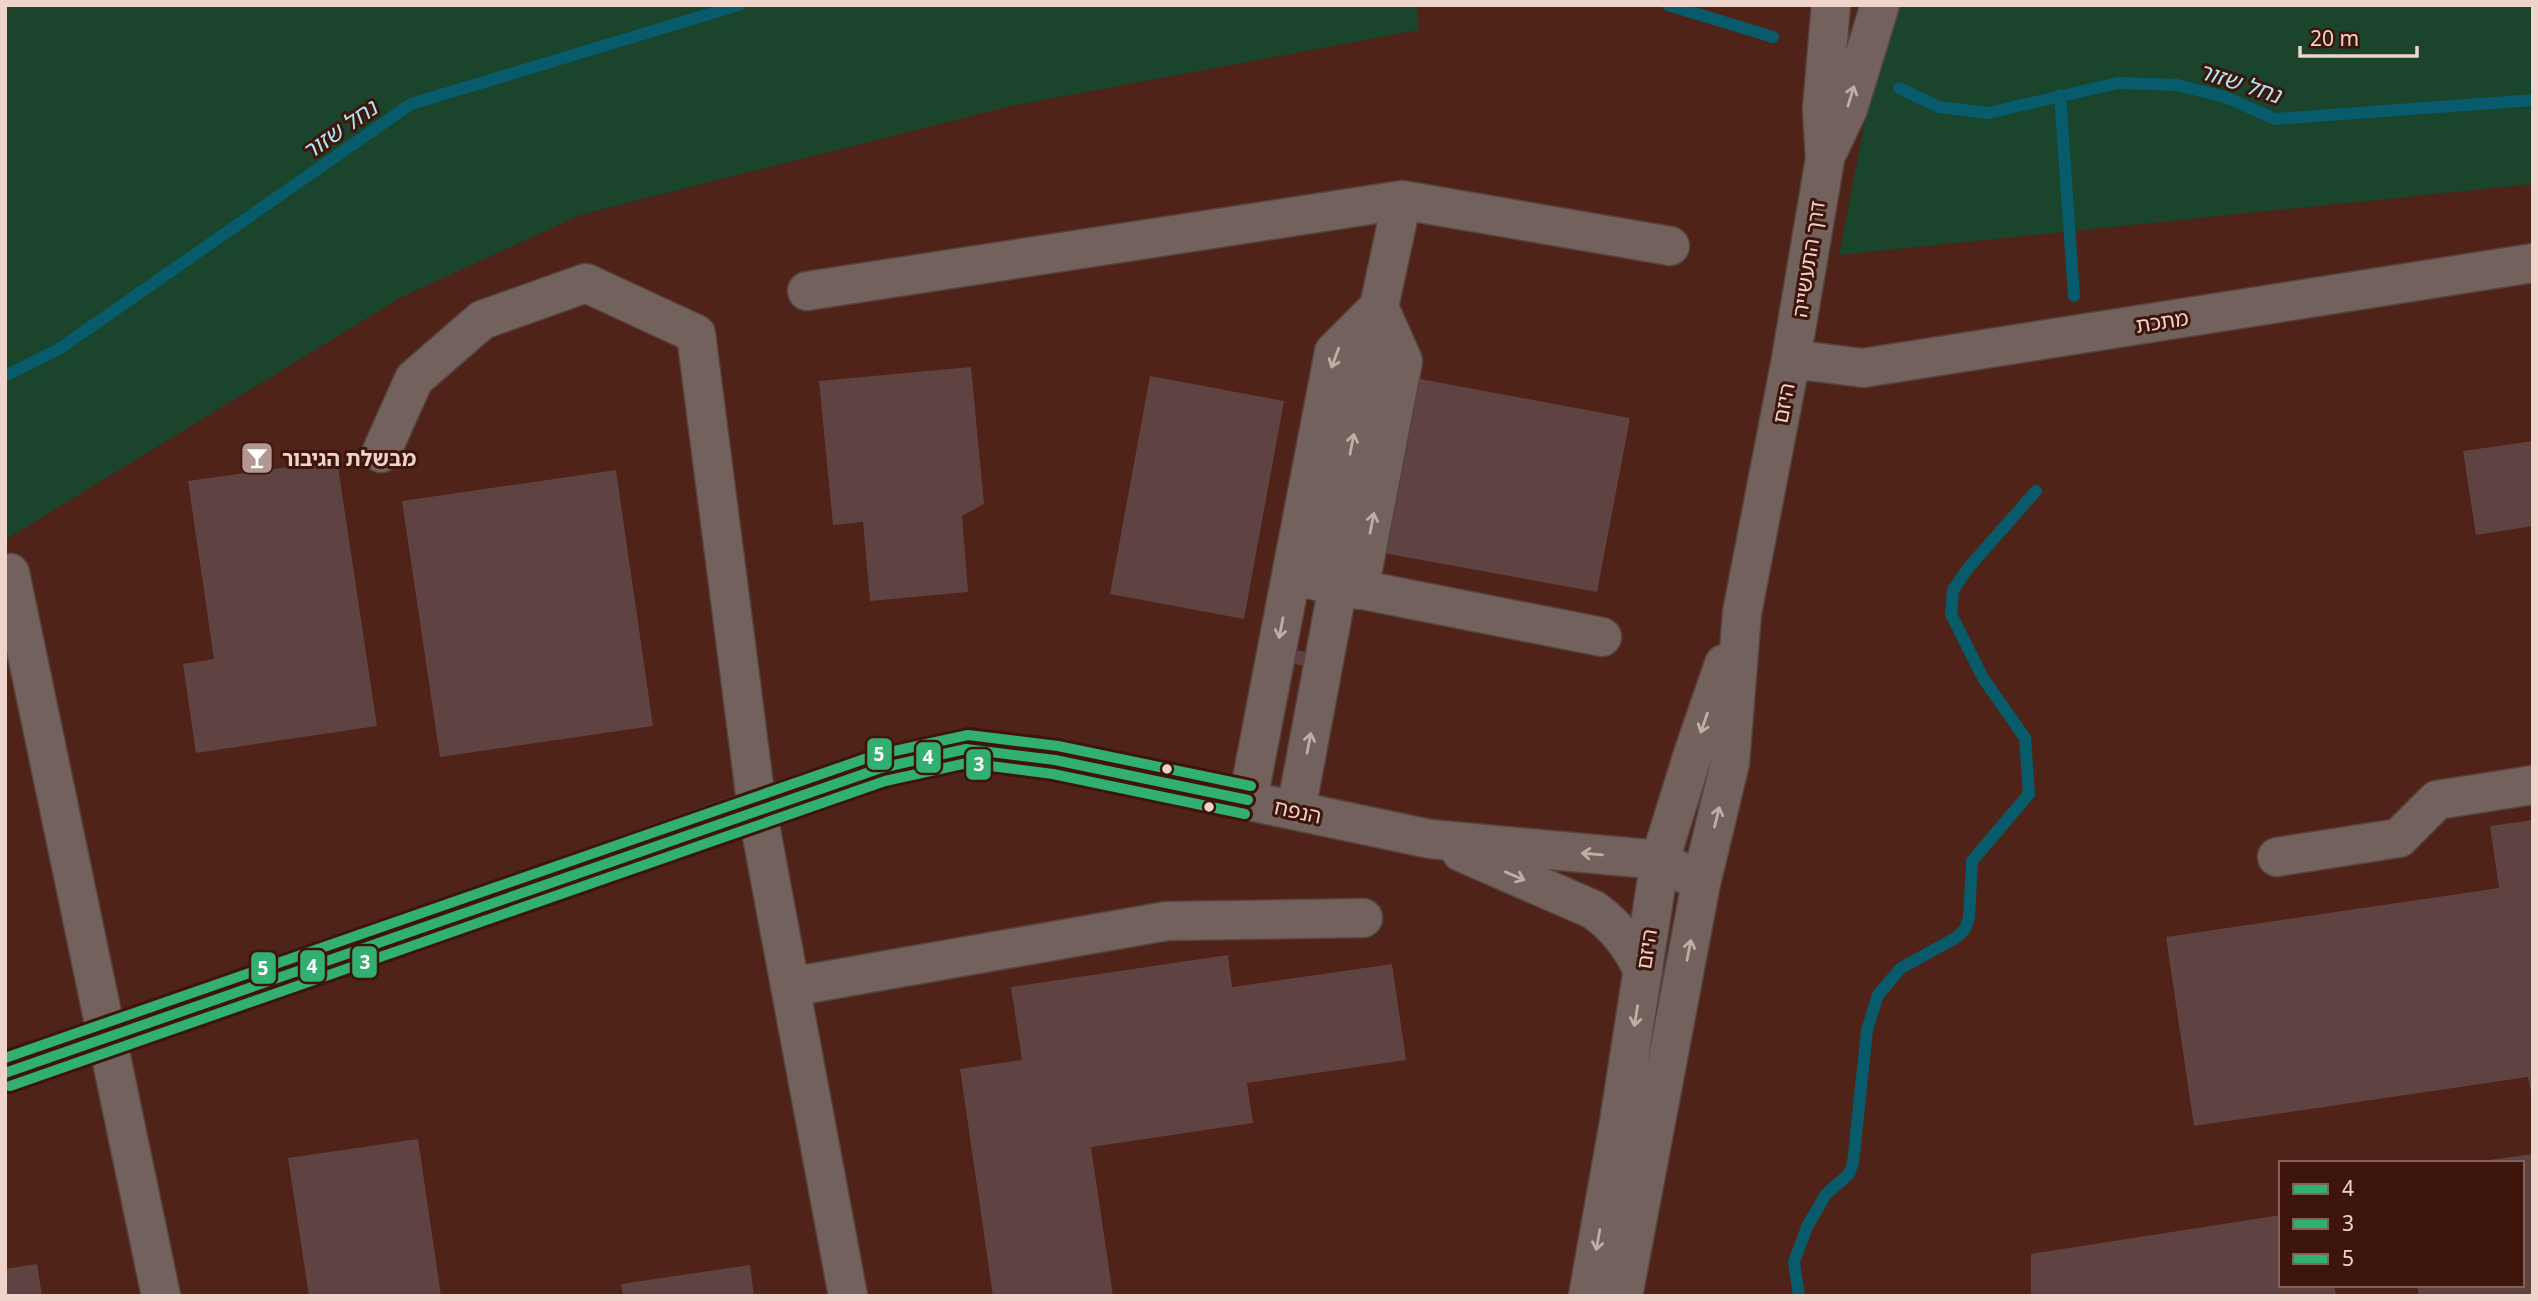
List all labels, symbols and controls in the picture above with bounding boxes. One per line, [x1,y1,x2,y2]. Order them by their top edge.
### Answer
scale bar [2300,14,2417,58]
text: 20 m [2310,24,2359,52]
water label: נחל שזור [2195,54,2288,111]
one-way arrow [1846,86,1859,108]
water label: נחל שזור [295,90,385,166]
street label: דרך התעשייה [1785,199,1831,319]
street label: מתכת [2134,303,2191,339]
one-way arrow [1328,347,1340,368]
street label: היזם [1765,380,1801,426]
one-way arrow [1346,433,1360,456]
bar icon: מבשלת הגיבור [238,439,276,477]
place label: מבשלת הגיבור [282,444,416,472]
one-way arrow [1365,512,1379,535]
one-way arrow [1274,616,1288,639]
one-way arrow [1697,712,1709,734]
one-way arrow [1302,732,1316,755]
line badge: 5 [866,737,893,771]
text: 5 [874,741,884,767]
line badge: 4 [915,741,942,774]
text: 4 [923,744,934,770]
line badge: 3 [965,748,992,781]
text: 3 [974,751,985,777]
unlabelled marker [1160,762,1174,776]
street label: הנפח [1272,792,1324,830]
unlabelled marker [1202,800,1216,814]
one-way arrow [1711,806,1724,829]
one-way arrow [1581,847,1604,860]
one-way arrow [1504,870,1526,883]
street label: היזם [1629,927,1663,971]
one-way arrow [1682,939,1696,961]
line badge: 3 [351,945,378,979]
line badge: 4 [299,949,326,983]
text: 3 [360,949,371,975]
line badge: 5 [250,951,277,985]
text: 4 [307,953,318,979]
text: 5 [258,955,268,981]
one-way arrow [1629,1004,1642,1026]
legend [2279,1161,2524,1287]
text: 4 [2342,1174,2354,1202]
text: 3 [2342,1209,2354,1237]
one-way arrow [1590,1228,1604,1251]
text: 5 [2342,1244,2354,1272]

